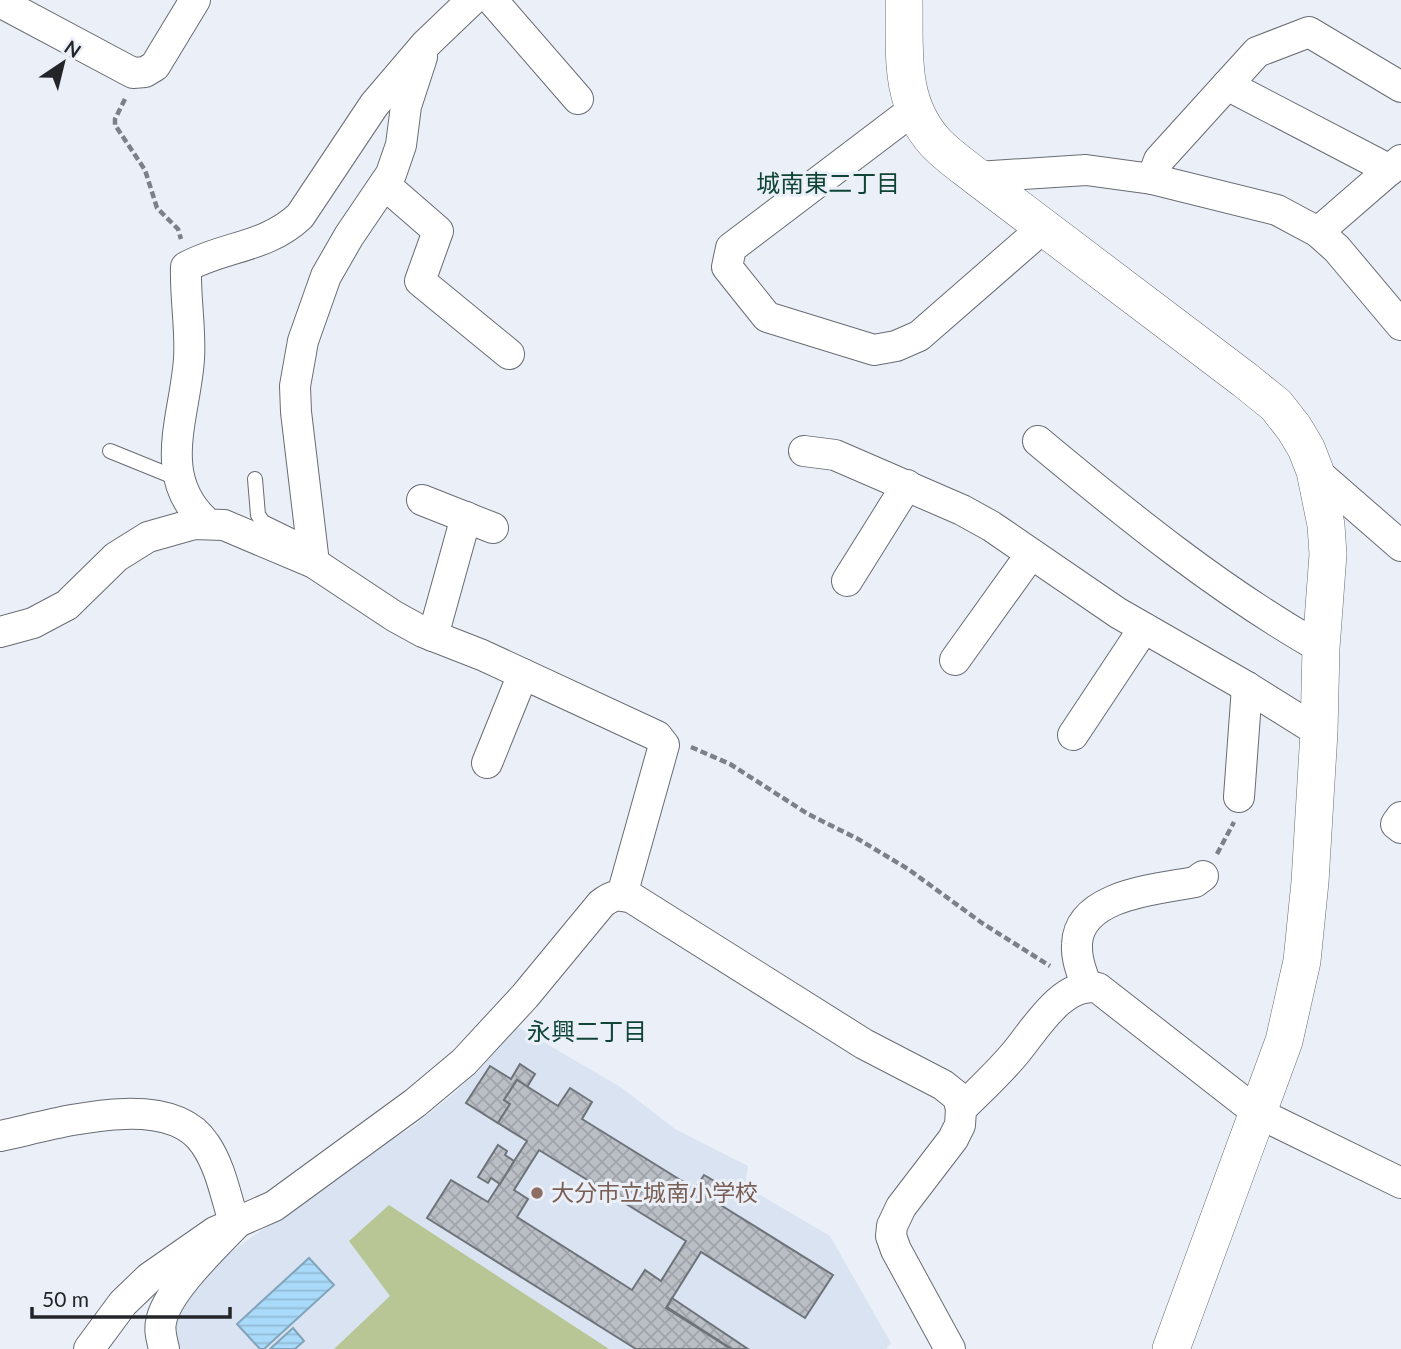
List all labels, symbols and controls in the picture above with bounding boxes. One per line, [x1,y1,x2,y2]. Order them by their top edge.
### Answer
north arrow [28,28,98,98]
text: N [60,35,86,62]
district label: 城南東二丁目 [756,168,900,197]
district label: 永興二丁目 [527,1016,647,1045]
place label: 大分市立城南小学校 [551,1178,758,1206]
marker: 大分市立城南小学校 [529,1185,545,1201]
scale bar [32,1276,229,1320]
text: 50 m [42,1286,89,1311]

